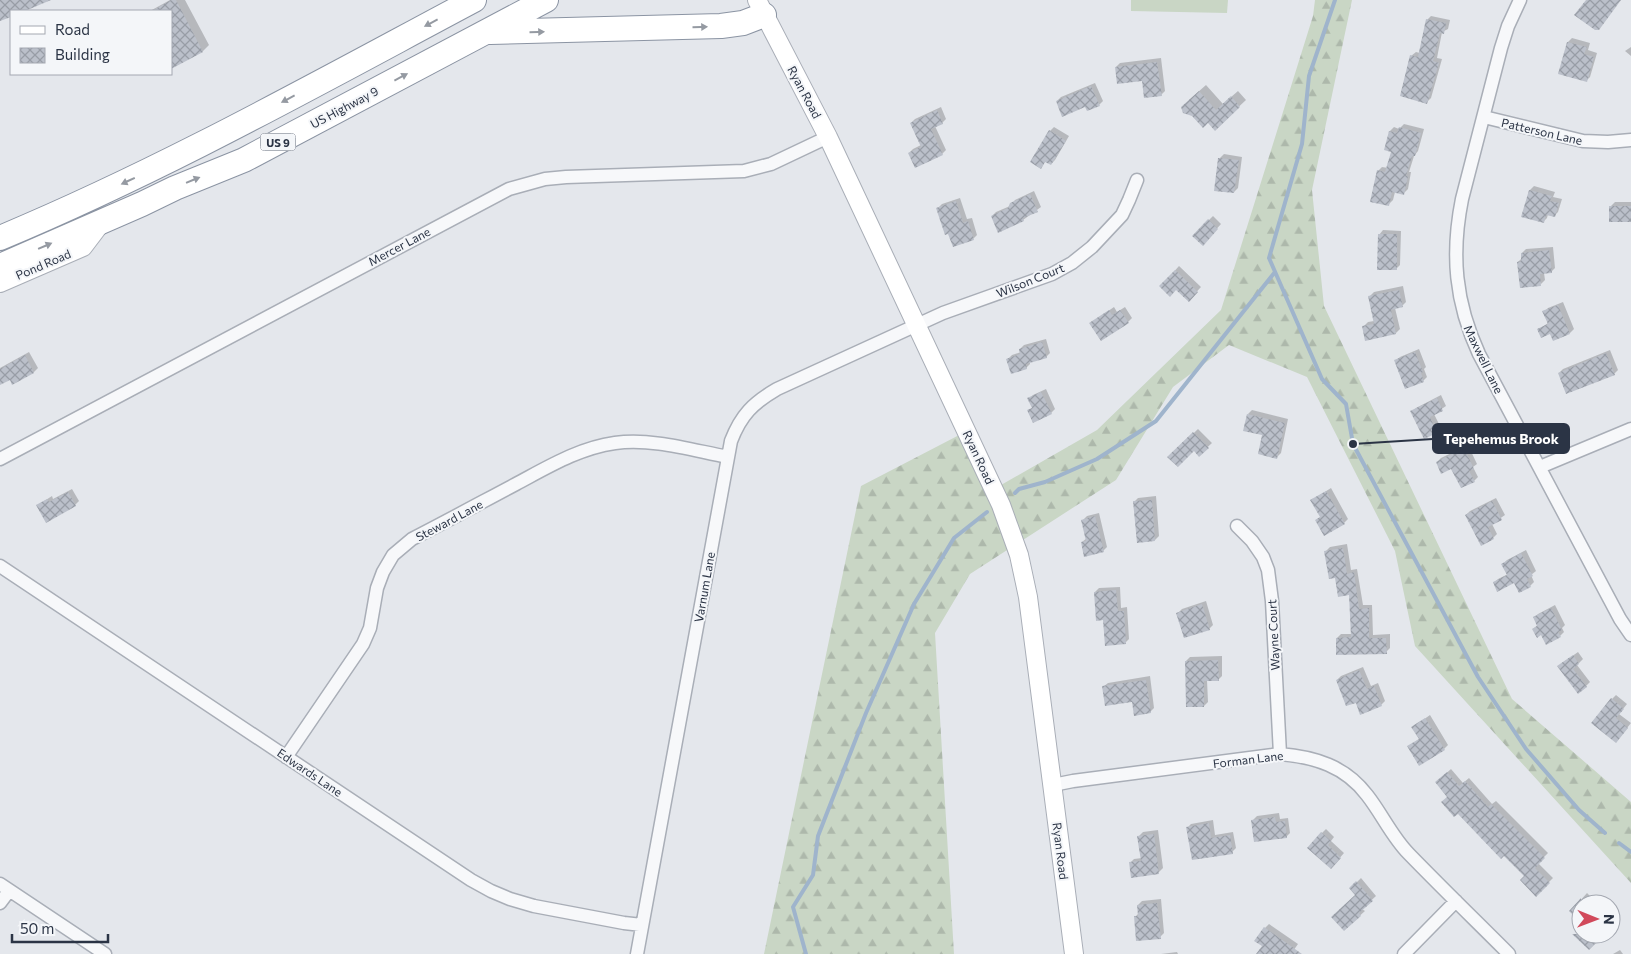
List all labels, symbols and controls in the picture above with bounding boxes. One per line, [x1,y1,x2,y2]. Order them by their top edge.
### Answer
legend [10,10,172,75]
one-way arrow [424,19,439,27]
text: Road [55,20,90,38]
one-way arrow [692,22,708,30]
one-way arrow [529,27,545,35]
text: Building [55,45,110,63]
street label: Ryan Road [785,63,825,121]
one-way arrow [394,73,408,81]
street label: US Highway 9 [308,83,380,131]
one-way arrow [280,95,295,103]
street label: Patterson Lane [1500,115,1584,147]
road number: US 9 [260,134,296,150]
one-way arrow [186,176,200,184]
one-way arrow [120,177,135,185]
street label: Mercer Lane [366,224,432,268]
one-way arrow [38,242,52,250]
street label: Pond Road [13,246,73,282]
street label: Wilson Court [994,260,1066,300]
street label: Maxwell Lane [1461,322,1507,396]
callout: Tepehemus Brook [1433,424,1569,453]
street label: Ryan Road [961,428,998,486]
text: Tepehemus Brook [1443,430,1559,447]
street label: Steward Lane [413,496,485,544]
street label: Varnum Lane [691,551,717,623]
street label: Wayne Court [1264,599,1282,671]
street label: Edwards Lane [275,745,345,799]
street label: Forman Lane [1212,748,1284,770]
street label: Ryan Road [1051,822,1071,880]
north arrow [1571,894,1621,944]
scale bar [12,912,109,944]
text: N [1601,914,1618,925]
text: 50 m [20,919,54,937]

